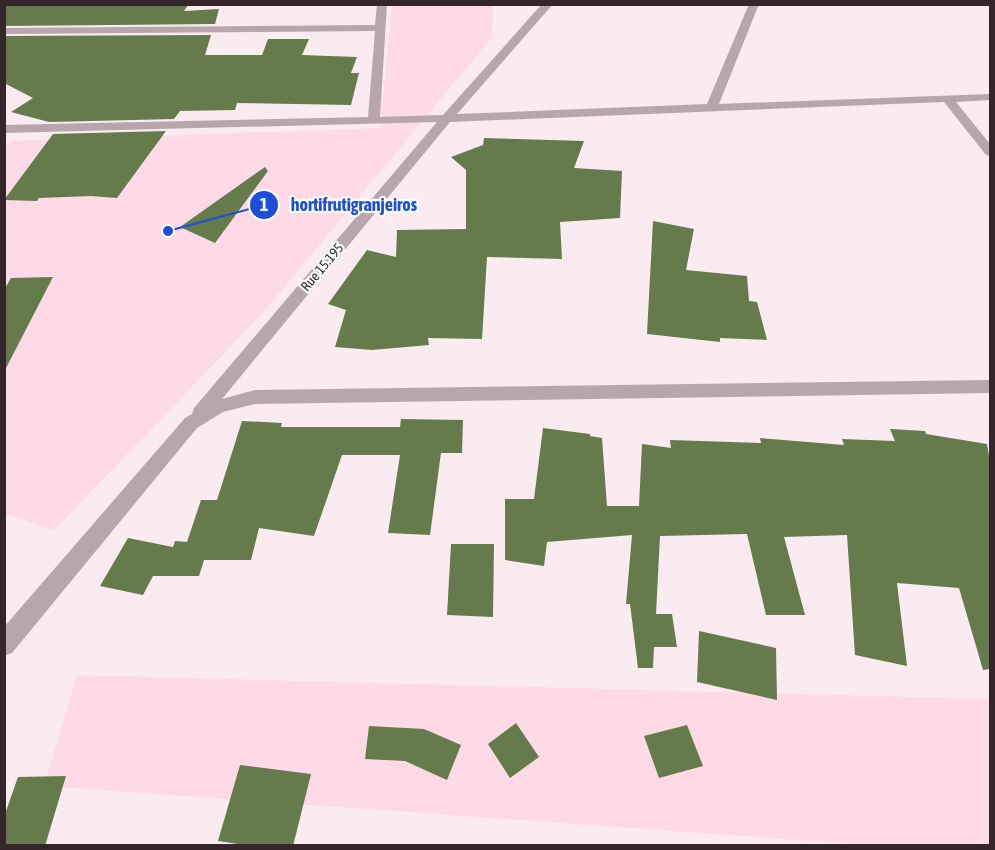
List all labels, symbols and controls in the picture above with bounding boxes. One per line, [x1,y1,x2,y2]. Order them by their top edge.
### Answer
callout: hortifrutigranjeiros [249,187,429,223]
text: 1 [260,194,268,215]
text: hortifrutigranjeiros [291,194,418,215]
street label: Rue 15.195 [297,240,347,294]

